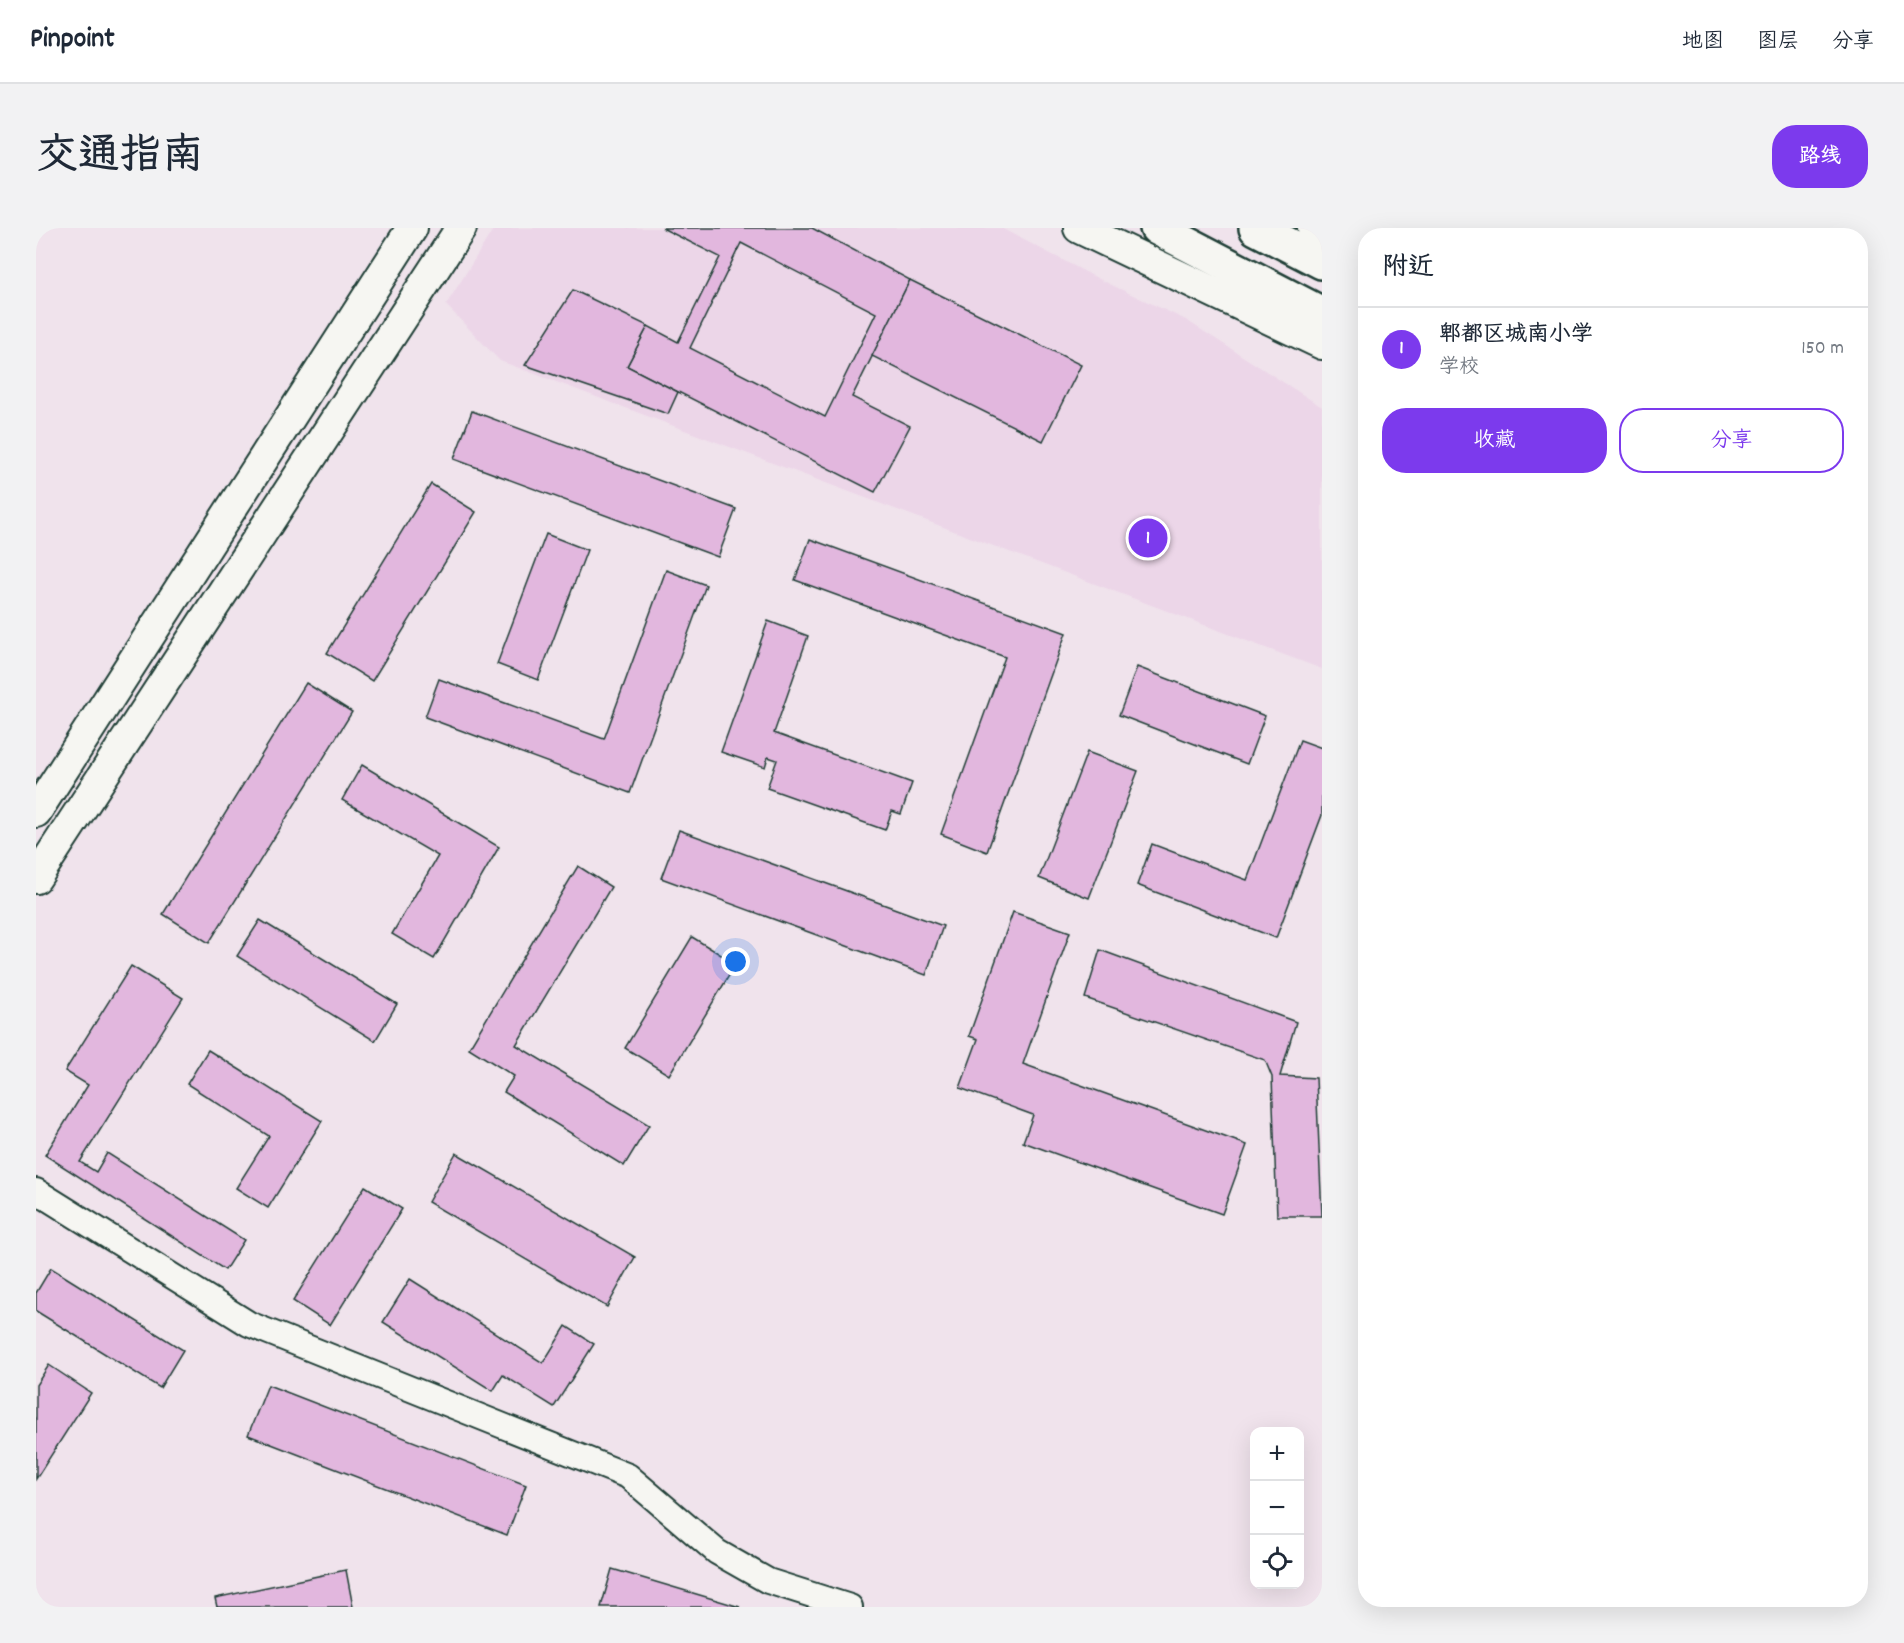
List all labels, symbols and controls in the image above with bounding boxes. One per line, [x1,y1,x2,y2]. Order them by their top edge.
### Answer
text: Pinpoint [30,21,115,61]
text: 地图 [1682,28,1724,58]
text: 图层 [1757,28,1799,58]
text: 分享 [1832,28,1874,58]
button: 路线 [1772,125,1868,188]
text: 交通指南 [36,129,204,189]
text: 附近 [1382,250,1434,287]
text: 郫都区城南小学 [1439,320,1593,351]
text: 1 [1399,335,1404,363]
text: 150 m [1801,335,1844,363]
text: 学校 [1439,354,1479,382]
button: 收藏 [1382,408,1607,473]
button: 分享 [1619,408,1844,473]
pin: 1 [1128,516,1168,560]
your location [721,947,750,976]
map controls [1250,1427,1304,1589]
button: + [1250,1427,1304,1481]
button: − [1250,1481,1304,1535]
button: locate [1250,1535,1304,1589]

